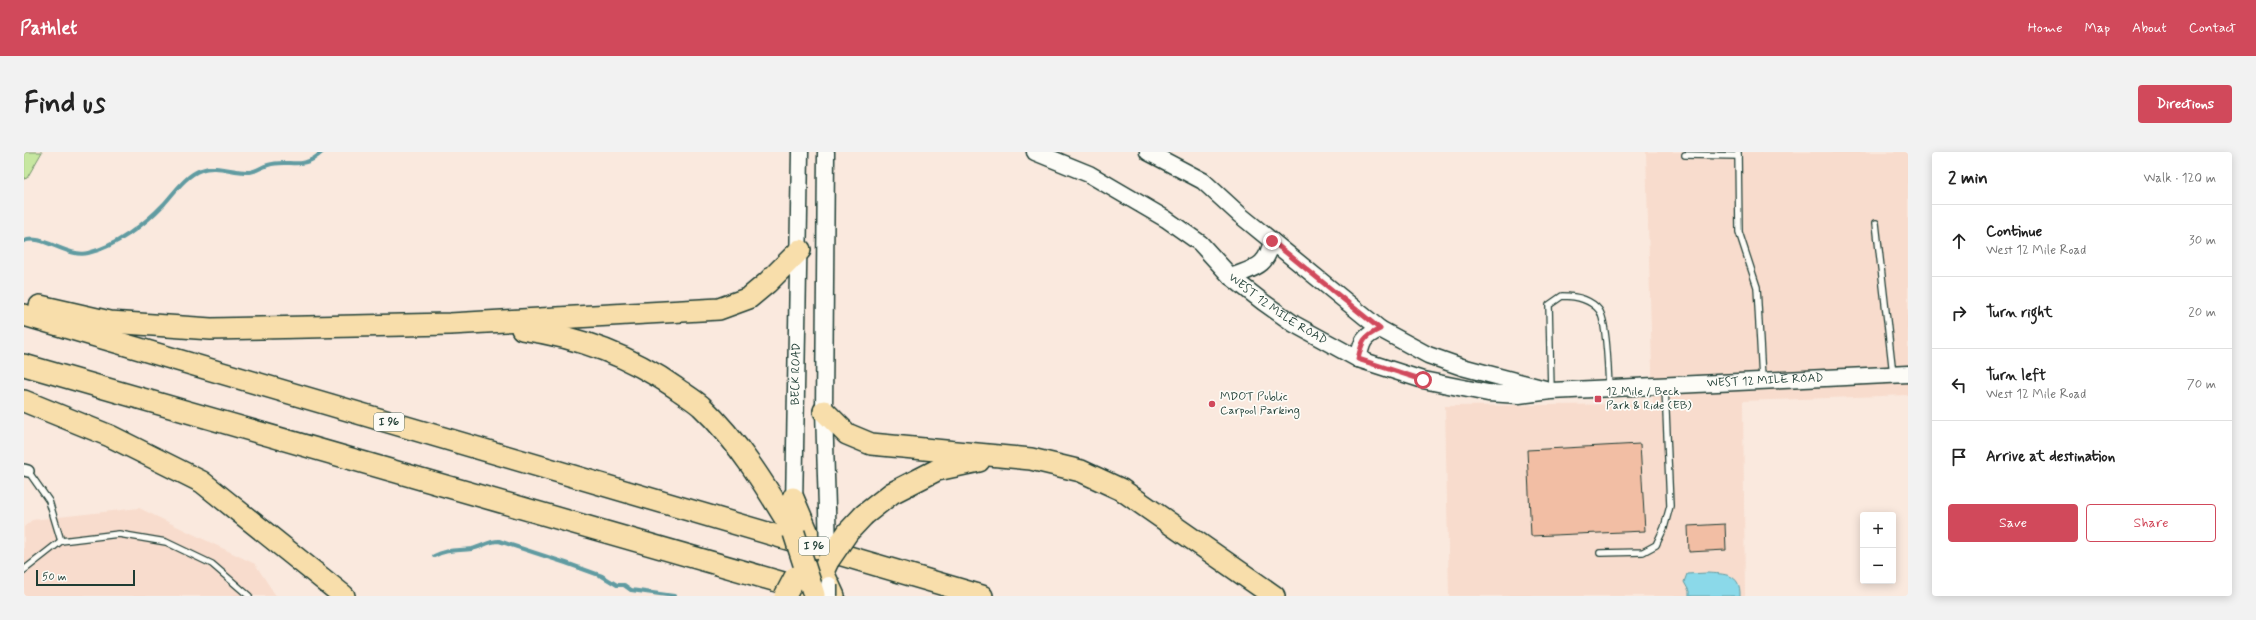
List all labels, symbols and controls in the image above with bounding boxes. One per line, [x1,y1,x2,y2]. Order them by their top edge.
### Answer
text: Pathlet [20,16,77,41]
text: Home [2028,19,2062,37]
text: Map [2084,19,2110,37]
text: About [2132,19,2167,37]
text: Contact [2189,19,2236,37]
button: Directions [2138,85,2232,123]
text: Find us [24,86,105,123]
text: 2 min [1948,167,1988,189]
text: Walk · 120 m [2144,170,2216,187]
text: Continue [1986,222,2042,242]
icon: ahead [1948,230,1970,252]
route end [1263,232,1281,250]
text: 30 m [2189,232,2216,249]
text: West 12 Mile Road [1986,242,2086,259]
street label: WEST 12 MILE ROAD [1225,270,1330,349]
icon: right [1948,302,1970,324]
text: Turn right [1986,303,2053,323]
text: 20 m [2188,304,2216,321]
street label: BECK ROAD [788,343,805,405]
text: Turn left [1986,366,2046,386]
street label: WEST 12 MILE ROAD [1706,370,1824,392]
route start [1414,371,1432,389]
icon: left [1948,374,1970,396]
text: 70 m [2187,376,2216,393]
place label: 12 Mile / Beck Park & Ride (EB) [1606,384,1692,414]
text: West 12 Mile Road [1986,386,2086,403]
place label: MDOT Public Carpool Parking [1220,389,1300,419]
marker: 12 Mile / Beck Park & Ride (EB) [1593,394,1603,404]
marker: MDOT Public Carpool Parking [1207,399,1217,409]
road number: I 96 [374,413,404,431]
icon: arrive [1948,446,1970,468]
text: Arrive at destination [1986,447,2115,467]
button: Save [1948,504,2078,542]
button: Share [2086,504,2216,542]
map controls [1860,512,1896,584]
button: + [1860,512,1896,548]
road number: I 96 [799,537,829,555]
button: − [1860,548,1896,584]
scale bar [36,568,135,587]
text: 50 m [42,570,67,584]

